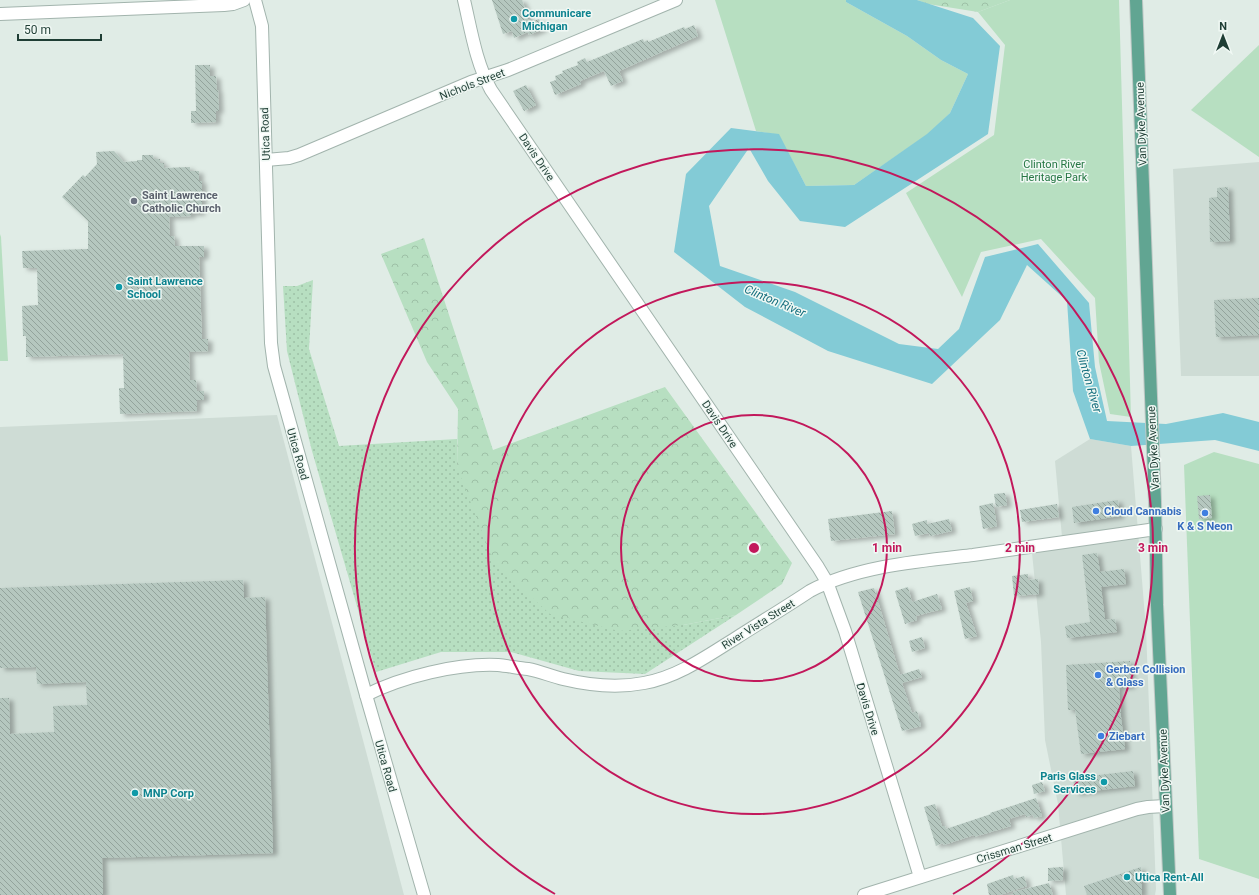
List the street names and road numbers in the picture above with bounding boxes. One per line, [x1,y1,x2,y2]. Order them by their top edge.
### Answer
street label: Nichols Street [438,66,507,103]
street label: Van Dyke Avenue [1134,82,1149,166]
street label: Utica Road [258,107,273,161]
street label: Davis Drive [516,131,557,184]
street label: Davis Drive [699,398,740,451]
street label: Van Dyke Avenue [1145,406,1162,490]
street label: Utica Road [284,427,311,481]
street label: River Vista Street [719,597,798,652]
street label: Davis Drive [853,681,882,737]
street label: Van Dyke Avenue [1157,729,1172,813]
street label: Utica Road [372,739,399,793]
street label: Crissman Street [975,831,1054,866]

